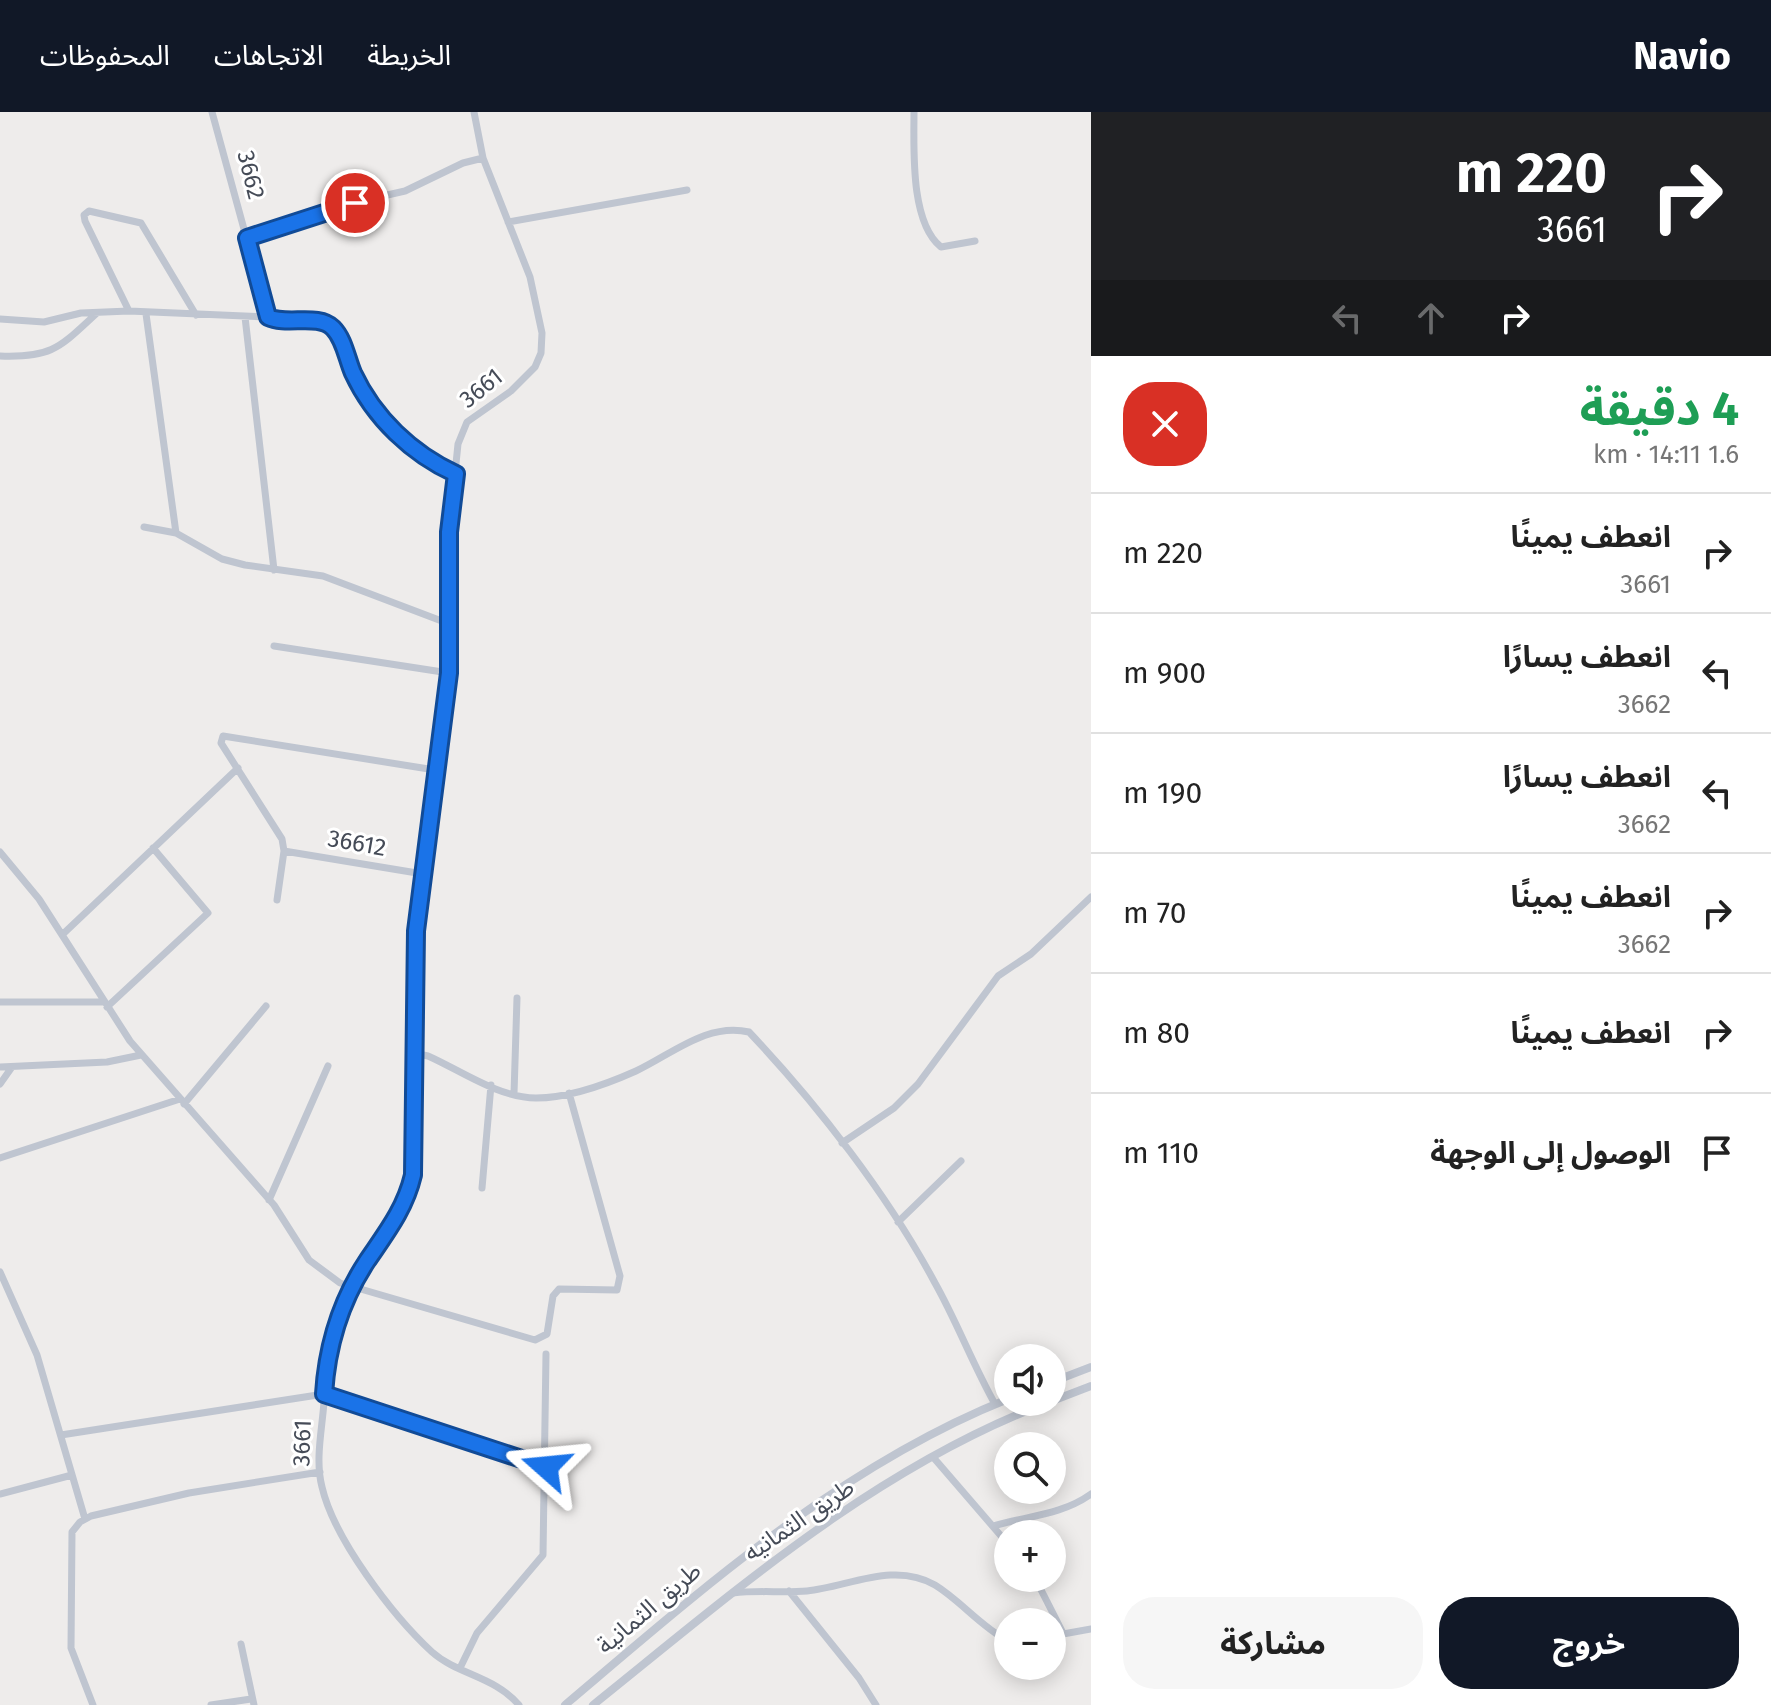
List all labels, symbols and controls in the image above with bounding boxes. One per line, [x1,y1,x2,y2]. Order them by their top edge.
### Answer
text: Navio [1633,33,1731,79]
text: المحفوظات [40,39,170,72]
text: الاتجاهات [214,39,323,72]
text: الخريطة [367,39,451,72]
text: 220 m [1456,140,1607,207]
icon: right [1635,144,1739,248]
street label: 3662 [231,148,271,202]
pin [321,169,389,237]
icon: arrive [333,181,377,225]
text: 3661 [1537,208,1607,252]
icon: left [1325,296,1369,340]
icon: ahead [1409,296,1453,340]
icon: right [1493,296,1537,340]
street label: 3661 [454,362,508,414]
text: 4 دقيقة [1580,380,1739,438]
button: close [1123,382,1207,466]
text: 1.6 km · 14:11 [1593,439,1739,470]
text: انعطف يمينًا [1511,519,1671,555]
icon: right [1695,531,1739,575]
text: 220 m [1123,535,1203,571]
text: 3661 [1620,569,1671,600]
text: انعطف يسارًا [1503,639,1671,675]
icon: left [1695,651,1739,695]
text: 900 m [1123,655,1206,691]
text: 3662 [1618,689,1671,720]
text: انعطف يسارًا [1503,759,1671,795]
icon: left [1695,771,1739,815]
text: 190 m [1123,775,1202,811]
text: 3662 [1618,809,1671,840]
street label: 36612 [326,824,388,862]
text: انعطف يمينًا [1511,879,1671,915]
icon: right [1695,891,1739,935]
text: 70 m [1123,895,1186,931]
text: 3662 [1618,929,1671,960]
icon: right [1695,1011,1739,1055]
text: 80 m [1123,1015,1190,1051]
text: انعطف يمينًا [1511,1015,1671,1051]
icon: arrive [1695,1131,1739,1175]
text: 110 m [1123,1135,1199,1171]
text: الوصول إلى الوجهة [1430,1135,1671,1171]
map controls [994,1344,1066,1680]
button: sound [994,1344,1066,1416]
street label: 3661 [287,1419,317,1467]
position arrow [504,1425,588,1509]
button: search [994,1432,1066,1504]
street label: طريق الثمانيه [739,1473,860,1568]
button: + [994,1520,1066,1592]
street label: طريق الثمانية [591,1557,707,1660]
button: مشاركة [1123,1597,1423,1689]
button: خروج [1439,1597,1739,1689]
button: − [994,1608,1066,1680]

